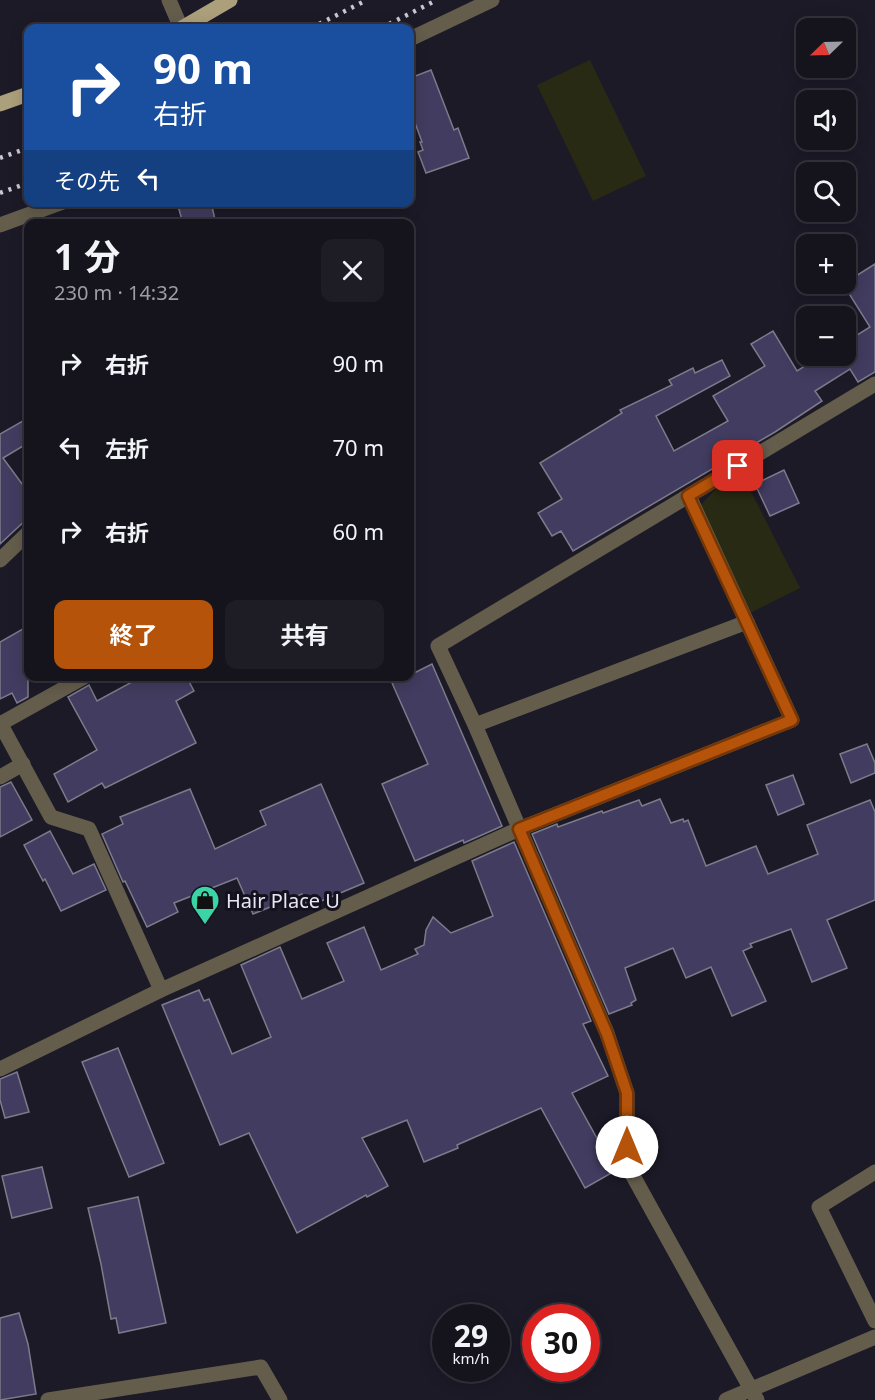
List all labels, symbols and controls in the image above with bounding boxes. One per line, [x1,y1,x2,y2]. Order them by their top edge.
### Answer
north arrow [796,18,856,78]
map controls [796,18,856,366]
text: 90 m [153,39,253,96]
icon: right [54,48,132,126]
button: sound [796,90,856,150]
text: 右折 [153,95,207,132]
icon: left [132,162,165,195]
button: search [796,162,856,222]
text: その先 [54,165,120,195]
text: 1 分 [54,232,120,281]
button: + [796,234,856,294]
button: close [321,239,384,302]
text: 230 m · 14:32 [54,279,179,306]
button: − [796,306,856,366]
icon: right [54,347,87,380]
text: 90 m [333,348,384,378]
text: 右折 [105,349,149,379]
icon: left [54,431,87,464]
text: 70 m [333,432,384,462]
text: 左折 [105,433,149,463]
pin [712,440,763,491]
icon: arrive [721,449,754,482]
icon: right [54,515,87,548]
text: 60 m [333,516,384,546]
text: 右折 [105,517,149,547]
button: 終了 [54,600,213,669]
button: 共有 [225,600,384,669]
shop icon: Hair Place U [189,884,221,926]
place label: Hair Place U [226,887,340,914]
position arrow [595,1115,659,1179]
speed limit sign: 30 [522,1304,600,1382]
text: 29 [454,1315,488,1356]
text: km/h [453,1348,489,1368]

